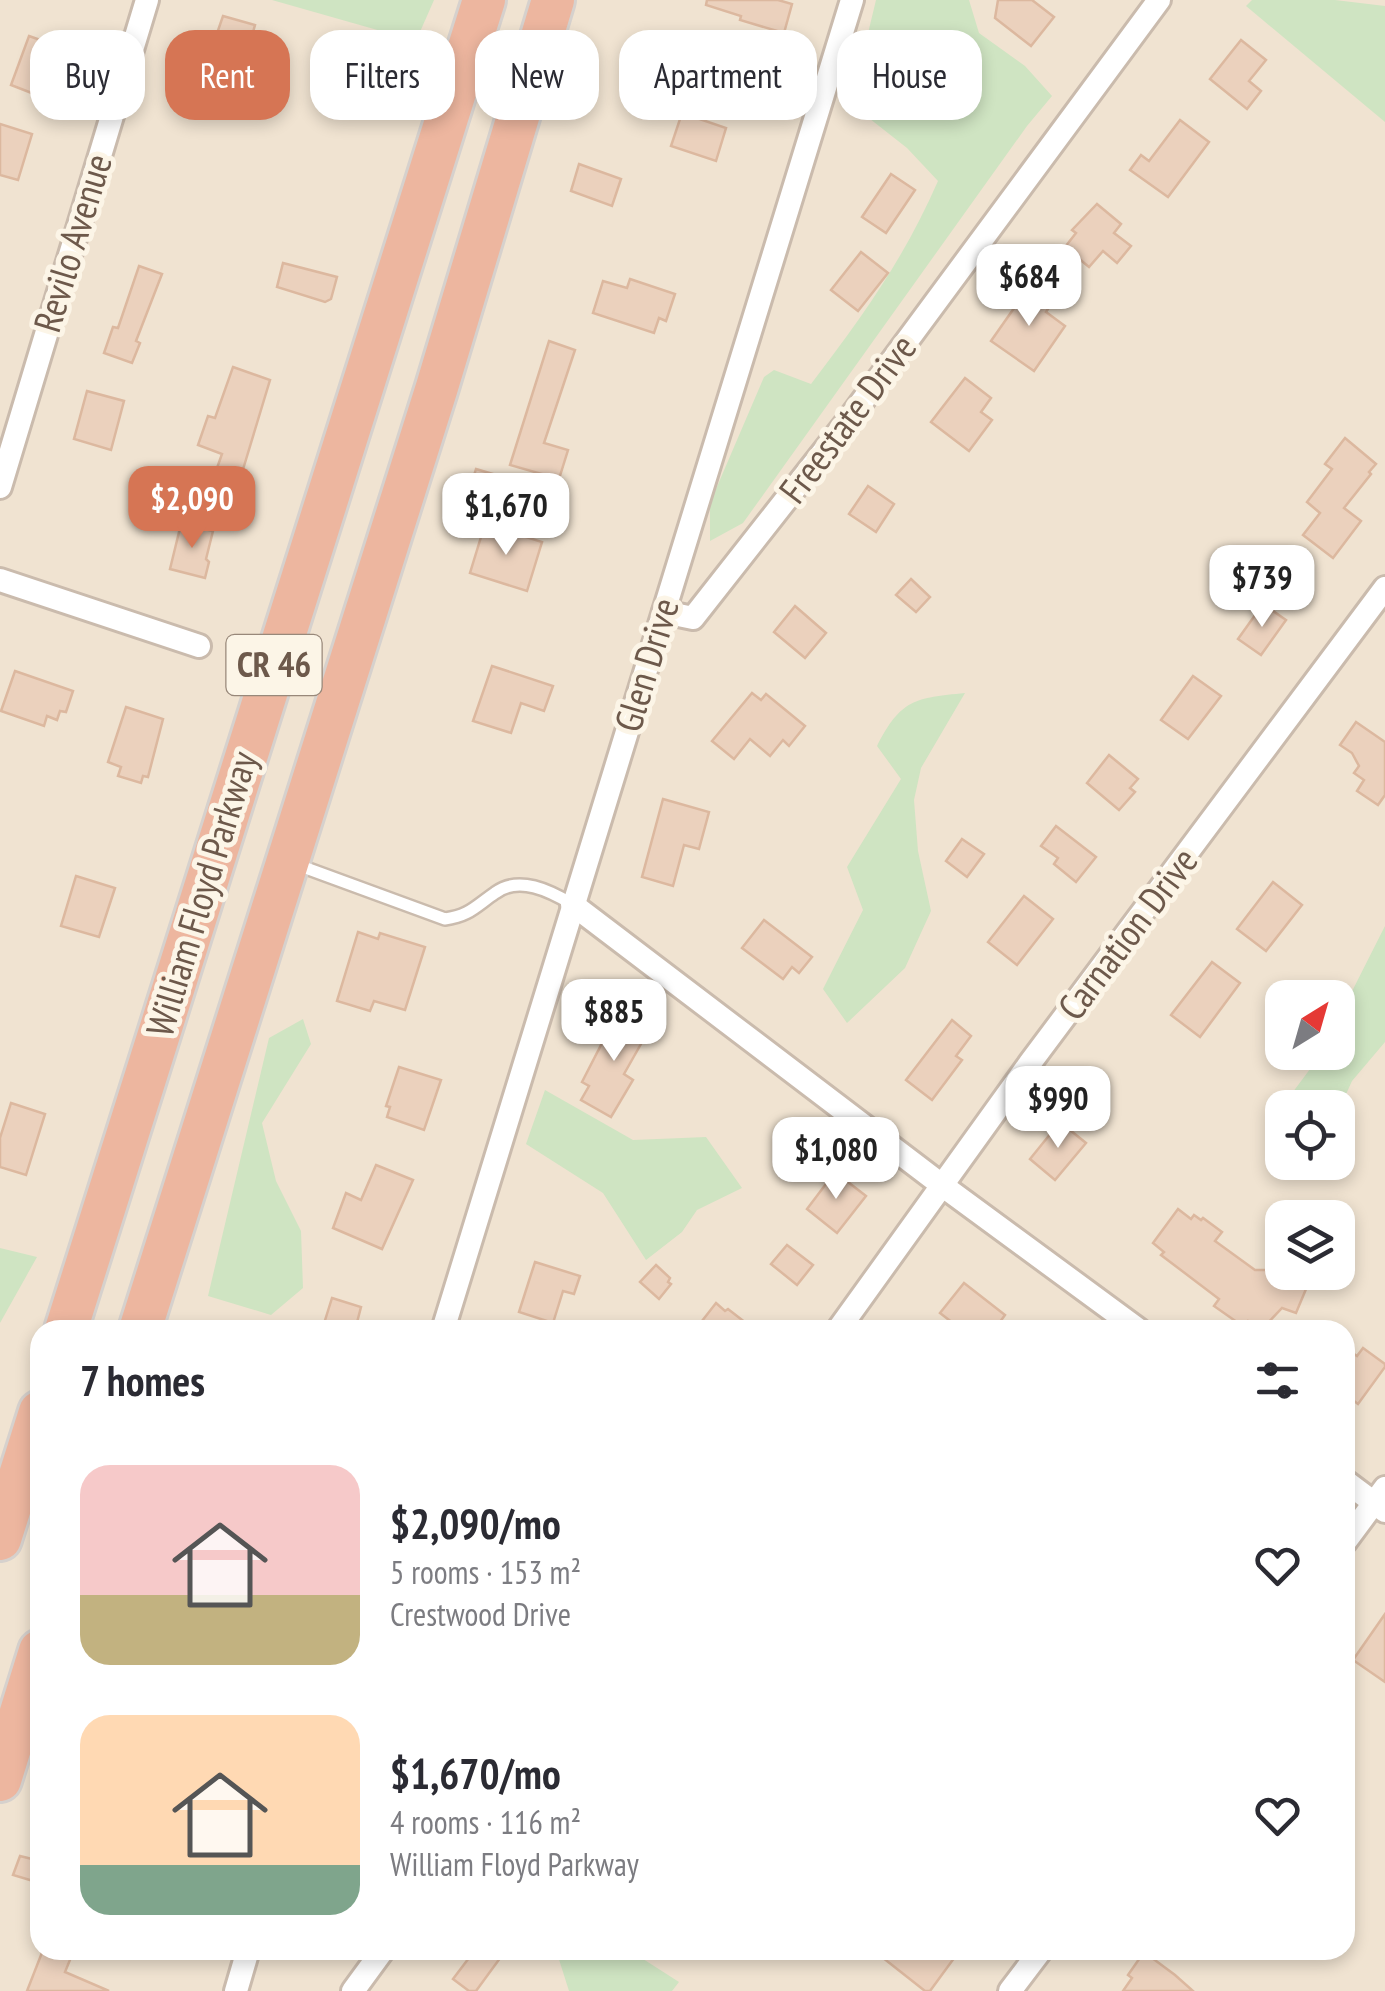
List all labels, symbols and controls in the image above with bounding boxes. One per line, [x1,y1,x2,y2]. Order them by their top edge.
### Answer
chip: Buy [30,30,145,120]
chip: Rent [165,30,290,120]
chip: Filters [310,30,455,120]
chip: New [475,30,599,120]
chip: Apartment [619,30,817,120]
chip: House [837,30,982,120]
street label: Revilo Avenue [21,148,122,337]
pin: $684 [970,244,1088,329]
text: $684 [998,255,1060,297]
street label: Freestate Drive [767,324,926,512]
pin: $2,090 [111,466,273,551]
pin: $1,670 [425,473,587,558]
text: $2,090 [150,477,234,519]
text: $1,670 [464,484,548,526]
pin: $739 [1203,545,1321,630]
text: $739 [1231,556,1293,598]
street label: Glen Drive [602,592,689,737]
road number: CR 46 [226,635,322,695]
street label: William Floyd Parkway [134,744,267,1042]
street label: Carnation Drive [1046,837,1208,1029]
pin: $885 [555,979,673,1064]
north arrow [1265,980,1355,1070]
map controls [1265,980,1355,1290]
text: $885 [583,990,645,1032]
pin: $990 [999,1066,1117,1151]
text: $990 [1027,1077,1089,1119]
button: locate [1265,1090,1355,1180]
pin: $1,080 [755,1117,917,1202]
text: $1,080 [794,1128,878,1170]
button: layers [1265,1200,1355,1290]
text: 7 homes [80,1353,205,1408]
icon: filters [1250,1353,1305,1408]
text: $2,090/mo [390,1496,561,1551]
icon: home [160,1505,280,1625]
icon: heart [1250,1538,1305,1593]
text: 5 rooms · 153 m² [390,1551,581,1593]
text: Crestwood Drive [390,1593,571,1635]
text: $1,670/mo [390,1746,561,1801]
icon: home [160,1755,280,1875]
icon: heart [1250,1788,1305,1843]
text: 4 rooms · 116 m² [390,1801,581,1843]
text: William Floyd Parkway [390,1843,639,1885]

